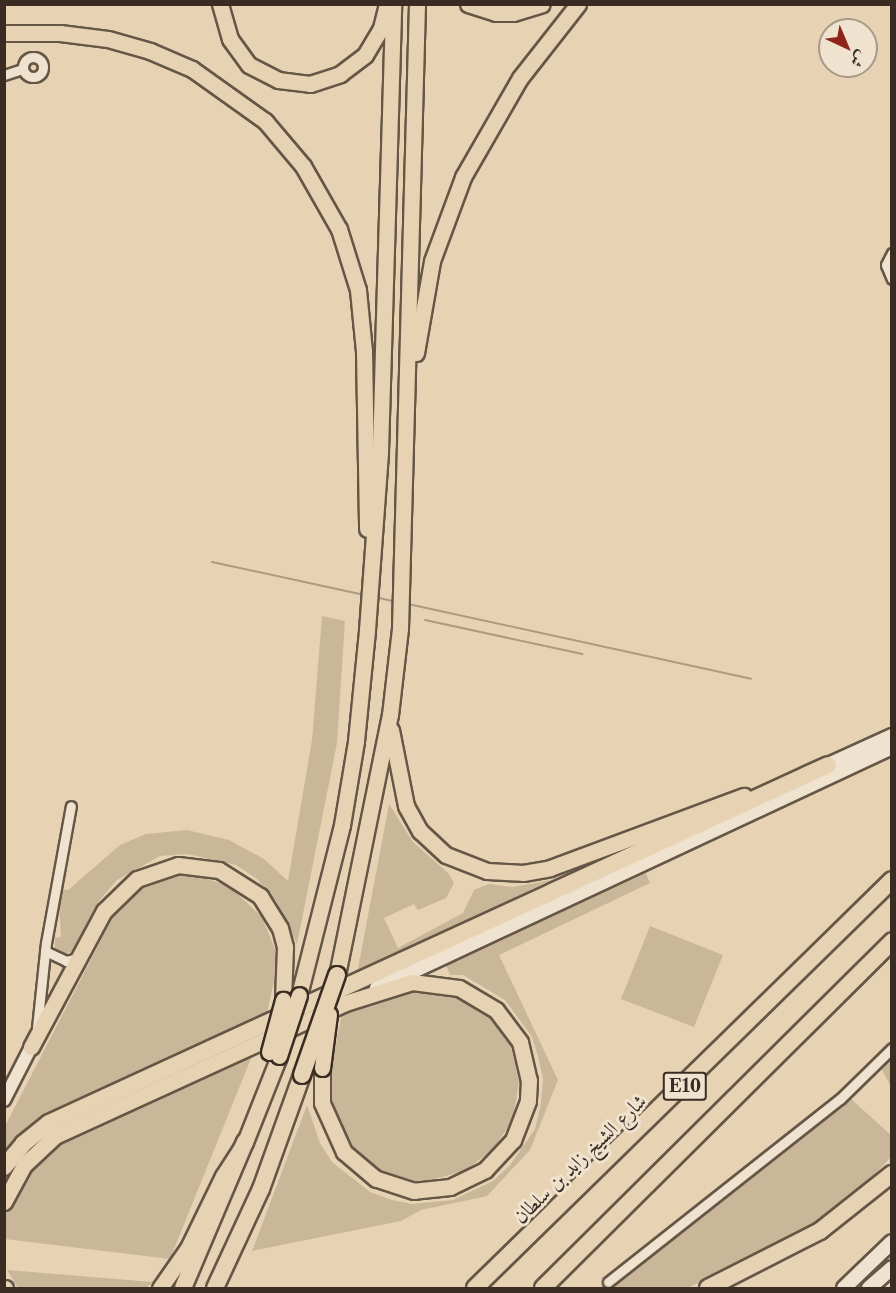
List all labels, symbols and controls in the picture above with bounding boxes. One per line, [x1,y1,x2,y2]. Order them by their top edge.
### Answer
north arrow [818,18,878,78]
text: ش [846,47,872,72]
road number: E10 [662,1071,708,1101]
street label: شارع الشيخ زايد بن سلطان [509,1089,651,1229]

